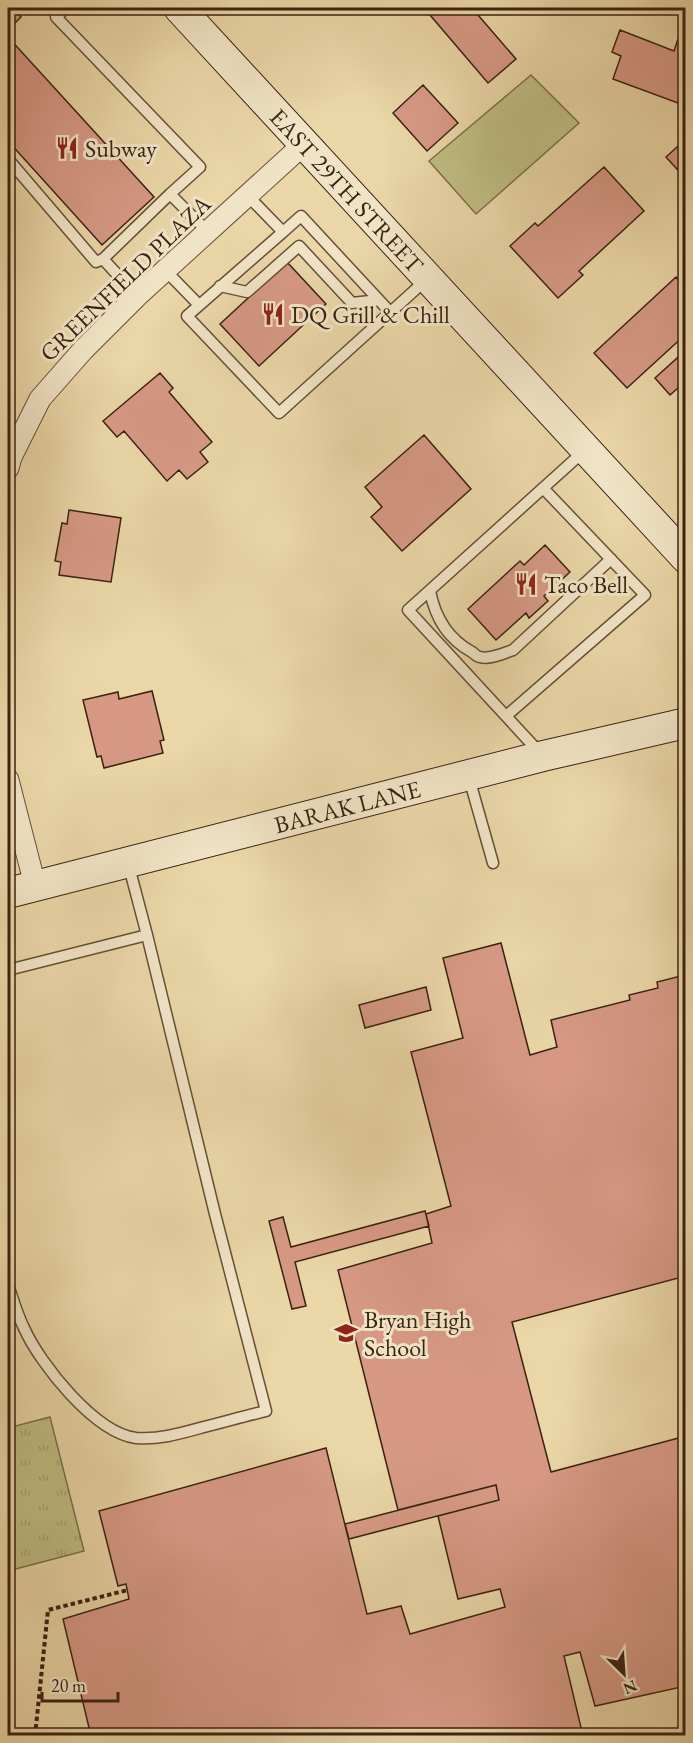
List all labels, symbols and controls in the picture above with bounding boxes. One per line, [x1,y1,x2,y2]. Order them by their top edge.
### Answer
street label: EAST 29TH STREET [263,101,431,280]
place label: Subway [85,133,157,164]
restaurant icon: Subway [54,135,80,161]
street label: GREENFIELD PLAZA [33,188,218,368]
place label: DQ Grill & Chill [291,299,450,330]
restaurant icon: DQ Grill & Chill [260,301,286,327]
place label: Taco Bell [544,569,628,600]
restaurant icon: Taco Bell [513,571,539,597]
street label: BARAK LANE [271,773,423,840]
place label: Bryan High School [364,1304,471,1363]
school or university icon: Bryan High School [333,1320,359,1346]
north arrow [594,1644,654,1704]
scale bar [42,1665,118,1703]
text: 20 m [51,1674,86,1697]
text: N [620,1675,640,1699]

